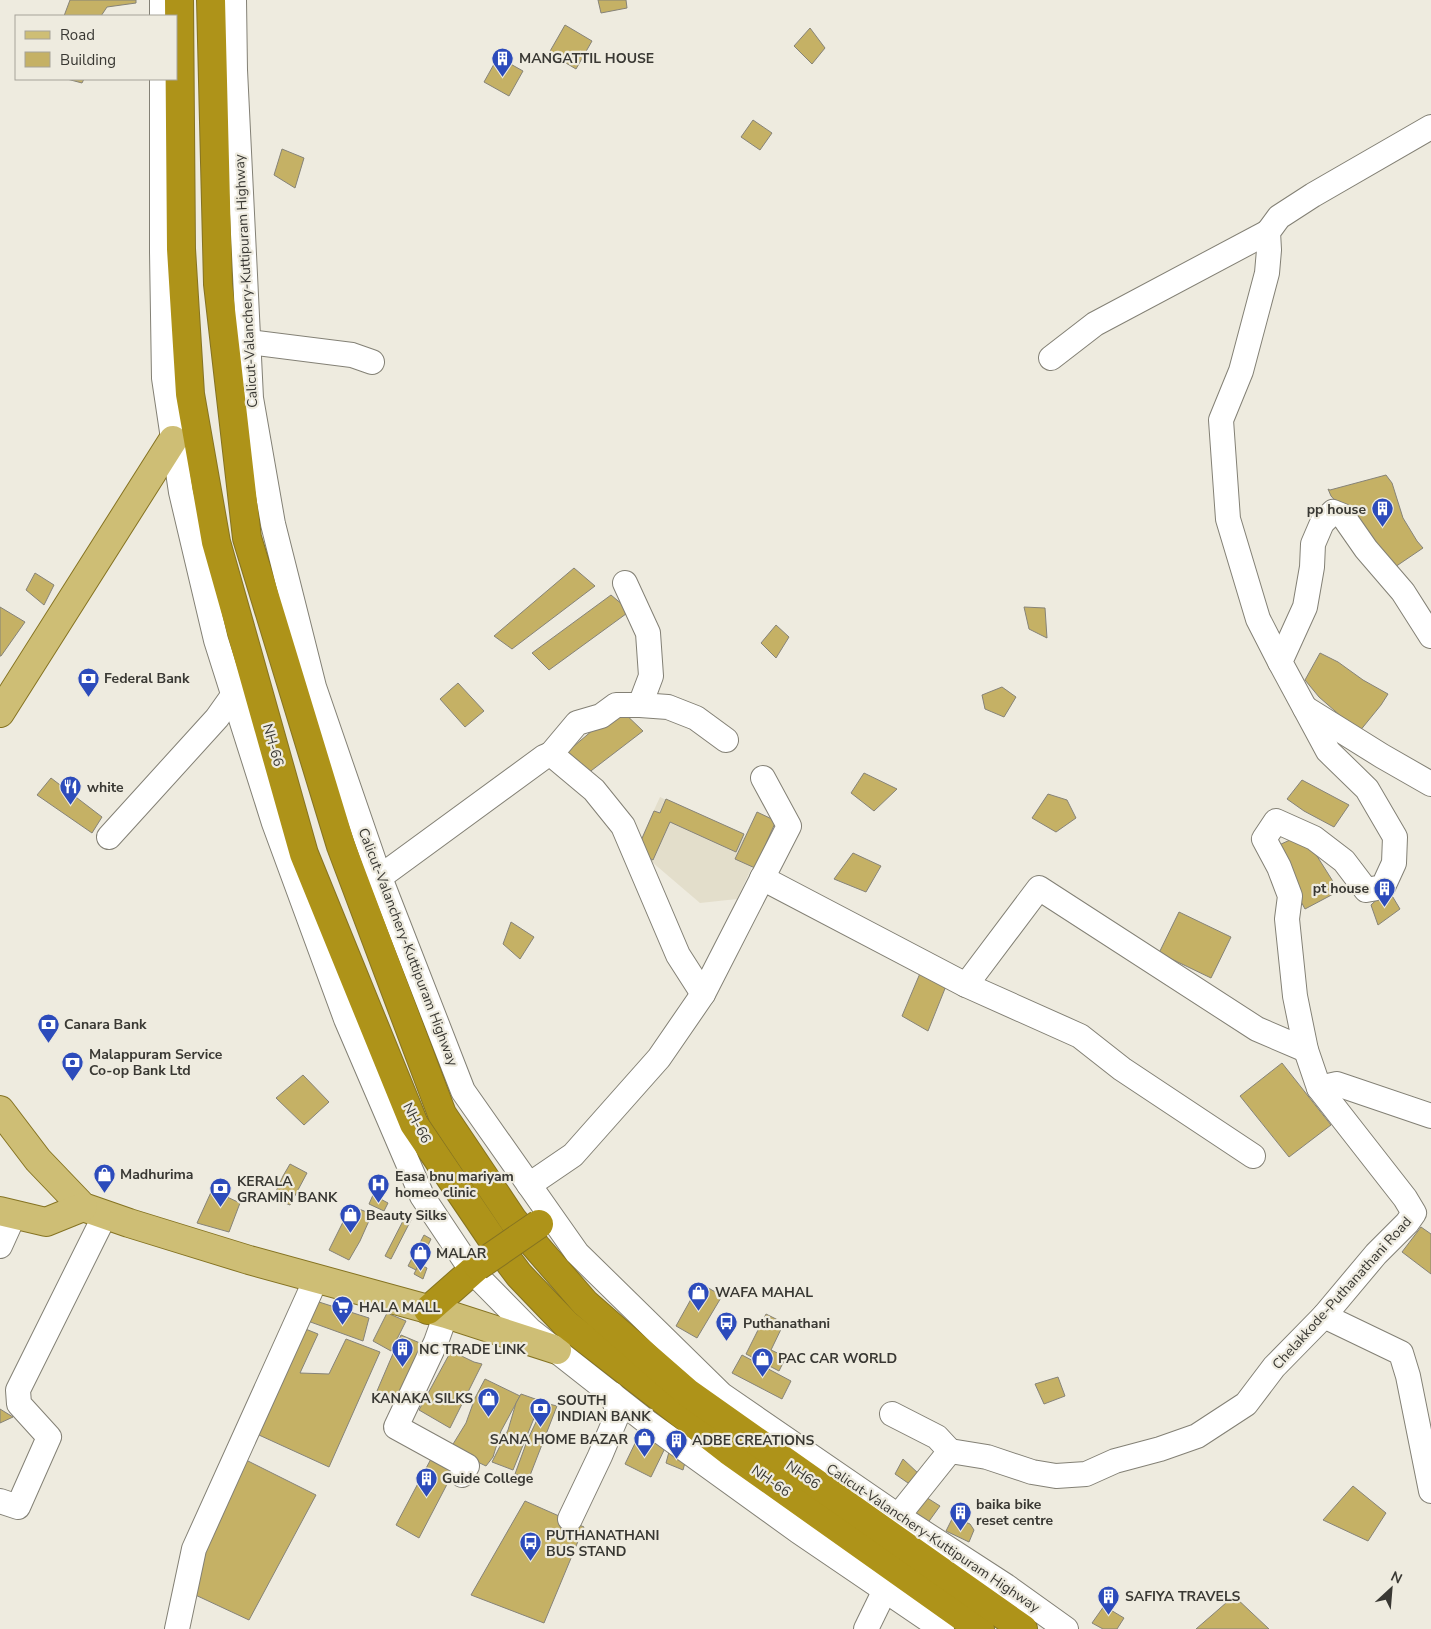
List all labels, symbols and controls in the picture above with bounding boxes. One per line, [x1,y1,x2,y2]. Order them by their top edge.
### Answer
legend [15,15,178,80]
text: Road [60,25,95,45]
building icon: MANGATTIL HOUSE [491,46,515,77]
place label: MANGATTIL HOUSE [519,49,654,68]
text: Building [60,50,116,70]
street label: Calicut-Valanchery-Kuttipuram Highway [230,153,262,408]
building icon: pp house [1370,497,1394,528]
place label: pp house [1307,500,1366,519]
bank icon: Federal Bank [76,666,100,697]
place label: Federal Bank [104,669,190,688]
street label: NH-66 [258,721,288,769]
restaurant icon: white [59,775,83,806]
place label: white [87,778,124,797]
street label: Calicut-Valanchery-Kuttipuram Highway [354,825,463,1070]
building icon: pt house [1373,876,1397,907]
place label: pt house [1313,879,1369,898]
bank icon: Canara Bank [36,1012,60,1043]
place label: Canara Bank [64,1015,147,1034]
place label: Malappuram Service Co-op Bank Ltd [89,1045,223,1080]
bank icon: Malappuram Service Co-op Bank Ltd [61,1050,85,1081]
street label: NH-66 [398,1099,436,1147]
shop icon: Madhurima [92,1162,116,1193]
place label: Madhurima [120,1165,194,1184]
place label: Easa bnu mariyam homeo clinic [395,1167,514,1202]
place label: KERALA GRAMIN BANK [237,1172,338,1207]
hospital icon: Easa bnu mariyam homeo clinic [367,1172,391,1203]
bank icon: KERALA GRAMIN BANK [209,1177,233,1208]
shop icon: Beauty Silks [338,1203,362,1234]
place label: Beauty Silks [366,1206,447,1225]
street label: Chelakkode-Puthanathani Road [1268,1212,1416,1374]
shop icon: MALAR [408,1241,432,1272]
place label: MALAR [436,1244,487,1263]
shop icon: WAFA MAHAL [687,1280,711,1311]
place label: WAFA MAHAL [715,1283,813,1302]
supermarket icon: HALA MALL [331,1295,355,1326]
place label: HALA MALL [359,1298,441,1317]
bus stop icon: Puthanathani [715,1311,739,1342]
place label: Puthanathani [743,1314,830,1333]
building icon: NC TRADE LINK [391,1337,415,1368]
place label: NC TRADE LINK [419,1340,526,1359]
shop icon: PAC CAR WORLD [750,1346,774,1377]
place label: PAC CAR WORLD [778,1349,897,1368]
shop icon: KANAKA SILKS [477,1386,501,1417]
place label: KANAKA SILKS [371,1389,473,1408]
place label: SOUTH INDIAN BANK [557,1391,651,1426]
bank icon: SOUTH INDIAN BANK [529,1396,553,1427]
shop icon: SANA HOME BAZAR [632,1427,656,1458]
building icon: ADBE CREATIONS [664,1428,688,1459]
place label: SANA HOME BAZAR [490,1430,628,1449]
place label: ADBE CREATIONS [692,1431,815,1450]
street label: NH66 [782,1456,824,1494]
street label: Calicut-Valanchery-Kuttipuram Highway [822,1459,1044,1617]
street label: NH-66 [748,1461,794,1501]
building icon: Guide College [414,1466,438,1497]
place label: Guide College [442,1469,534,1488]
place label: baika bike reset centre [976,1495,1054,1530]
building icon: baika bike reset centre [948,1500,972,1531]
place label: PUTHANATHANI BUS STAND [546,1526,660,1561]
bus stop icon: PUTHANATHANI BUS STAND [518,1531,542,1562]
north arrow [1366,1564,1416,1614]
text: N [1388,1567,1405,1589]
building icon: SAFIYA TRAVELS [1097,1584,1121,1615]
place label: SAFIYA TRAVELS [1125,1587,1241,1606]

